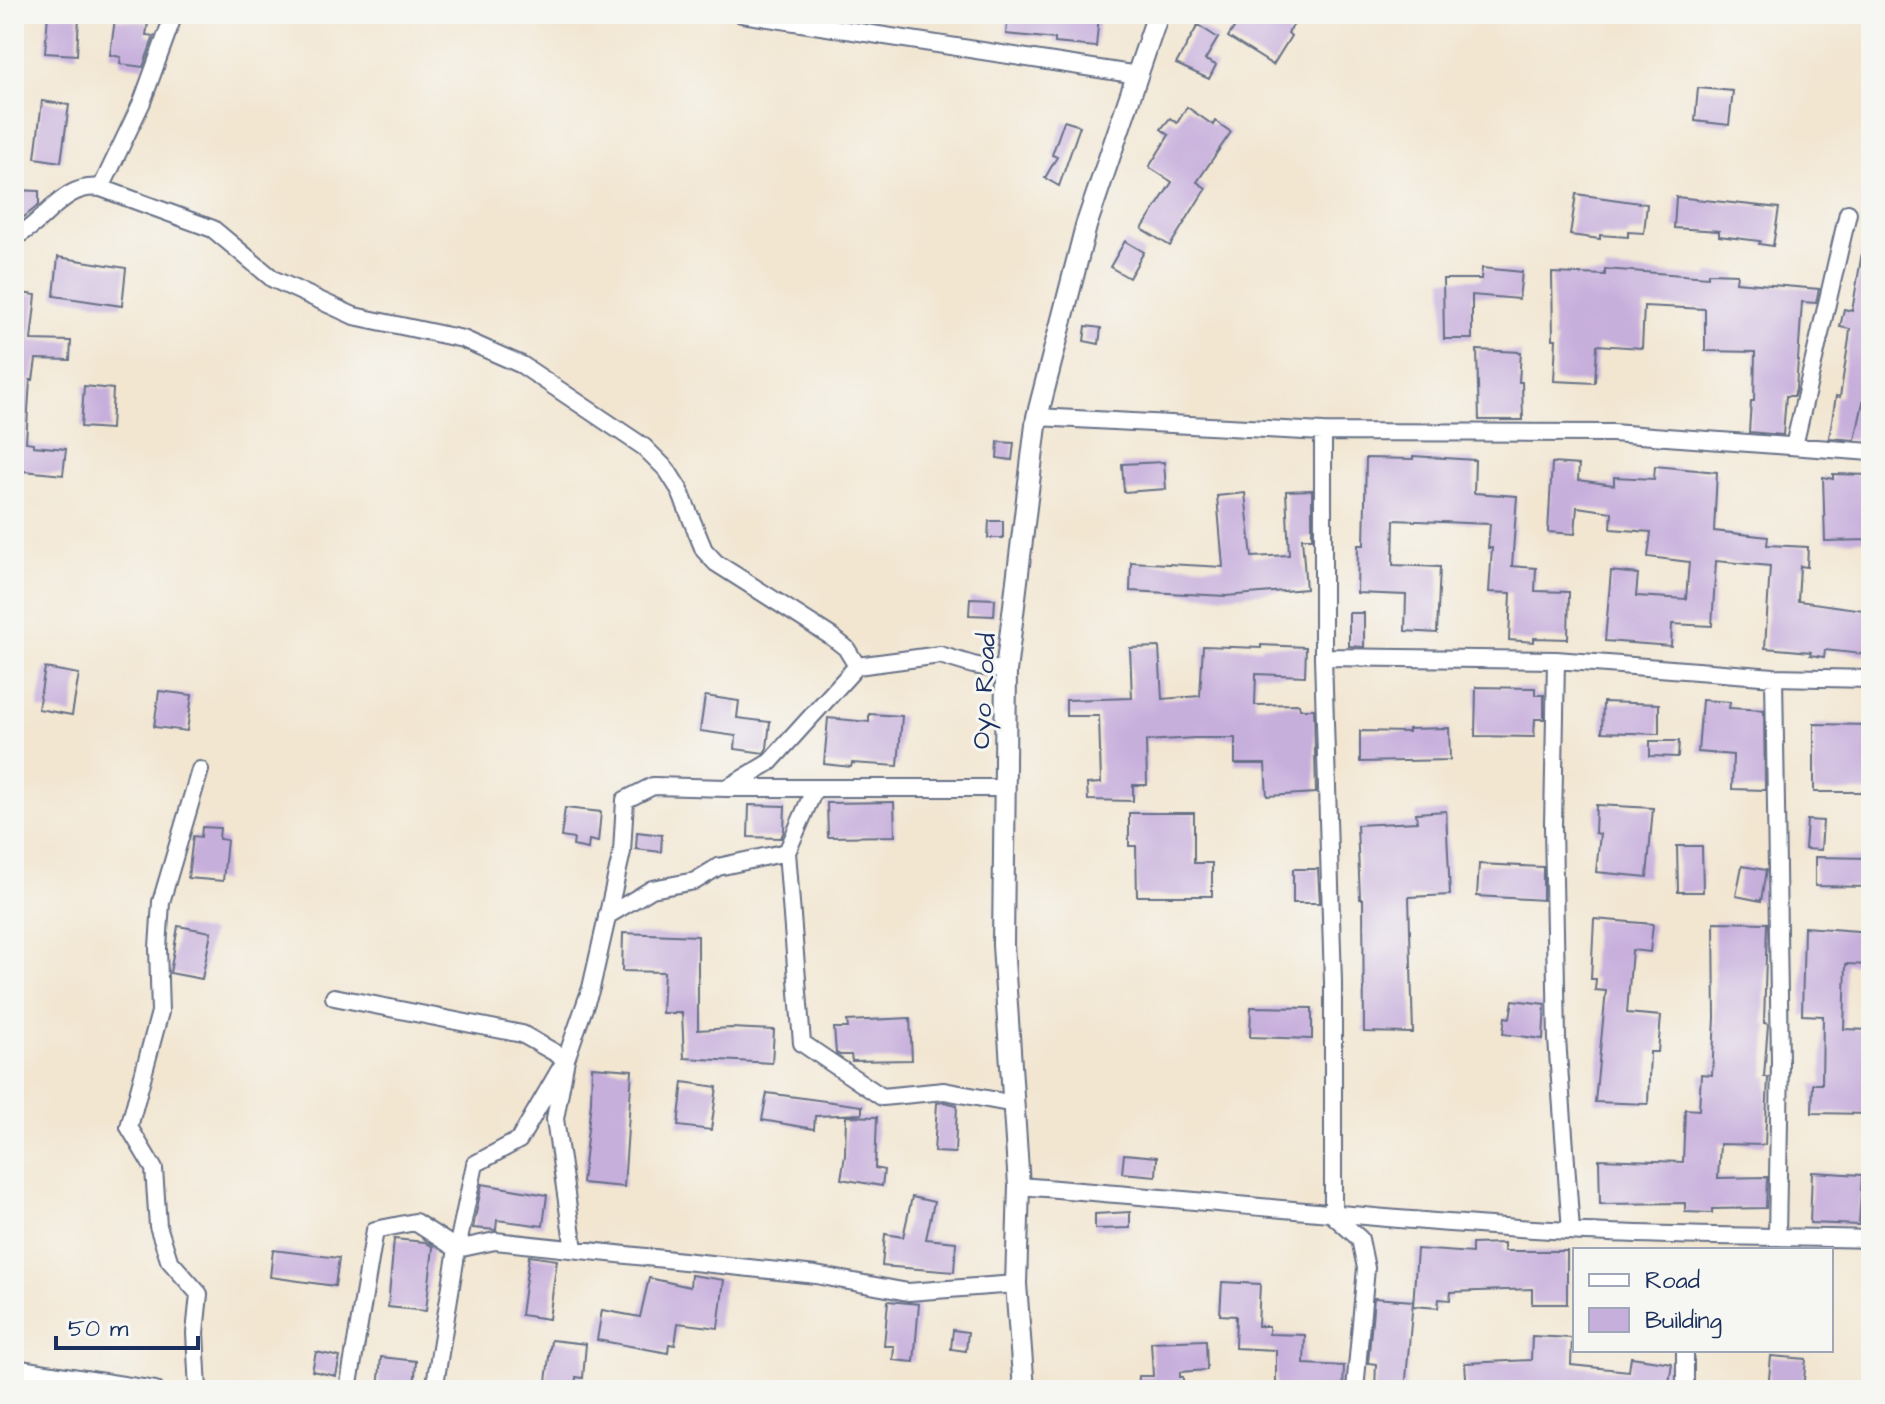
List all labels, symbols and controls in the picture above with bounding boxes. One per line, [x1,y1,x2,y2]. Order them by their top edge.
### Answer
street label: Oyo Road [963,632,1007,750]
legend [1573,1248,1833,1352]
text: Road [1645,1264,1700,1298]
scale bar [56,1300,198,1350]
text: Building [1645,1304,1722,1339]
text: 50 m [68,1312,129,1346]

